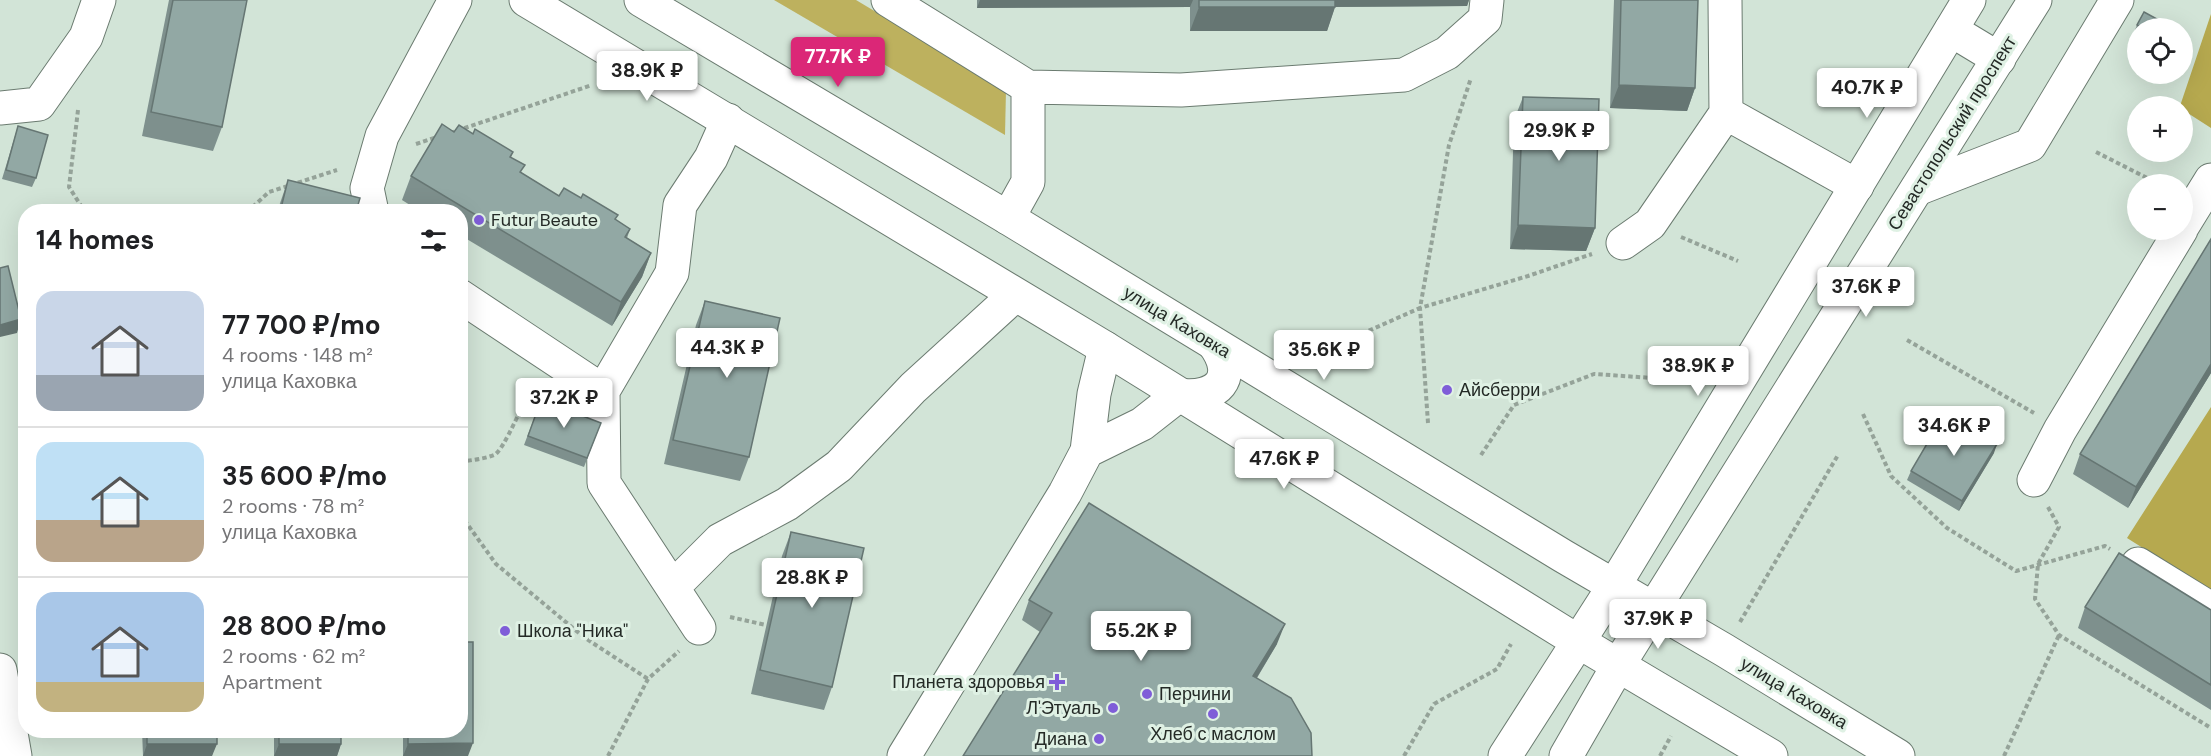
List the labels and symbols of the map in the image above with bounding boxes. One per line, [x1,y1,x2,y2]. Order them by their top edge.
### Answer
street label: Севастопольский проспект [1882,31,2022,235]
pin: 77.7K ₽ [783,37,893,88]
pin: 38.9K ₽ [592,51,702,102]
pin: 40.7K ₽ [1812,68,1922,119]
pin: 29.9K ₽ [1504,111,1614,162]
place label: Futur Beaute [491,208,598,232]
marker: Futur Beaute [472,213,486,227]
pin: 37.6K ₽ [1811,267,1921,318]
street label: улица Каховка [1119,280,1236,364]
pin: 44.3K ₽ [672,328,782,379]
pin: 35.6K ₽ [1269,330,1379,381]
pin: 38.9K ₽ [1643,346,1753,397]
pin: 37.2K ₽ [509,378,619,429]
place label: Айсберри [1459,378,1540,402]
marker: Айсберри [1440,383,1454,397]
pin: 34.6K ₽ [1899,406,2009,457]
pin: 47.6K ₽ [1229,439,1339,490]
pin: 28.8K ₽ [757,558,867,609]
pin: 37.9K ₽ [1603,599,1713,650]
pin: 55.2K ₽ [1086,611,1196,662]
place label: Школа "Ника" [517,619,628,643]
marker: Школа "Ника" [498,624,512,638]
street label: улица Каховка [1736,651,1853,735]
place label: Планета здоровья [892,670,1045,694]
marker: Планета здоровья [1050,675,1064,689]
place label: Перчини [1159,682,1231,706]
marker: Перчини [1140,687,1154,701]
place label: Л'Этуаль [1026,696,1101,720]
marker: Л'Этуаль [1106,701,1120,715]
marker: Хлеб с маслом [1206,707,1220,721]
place label: Хлеб с маслом [1150,722,1276,746]
place label: Диана [1035,727,1088,751]
marker: Диана [1092,732,1106,746]

